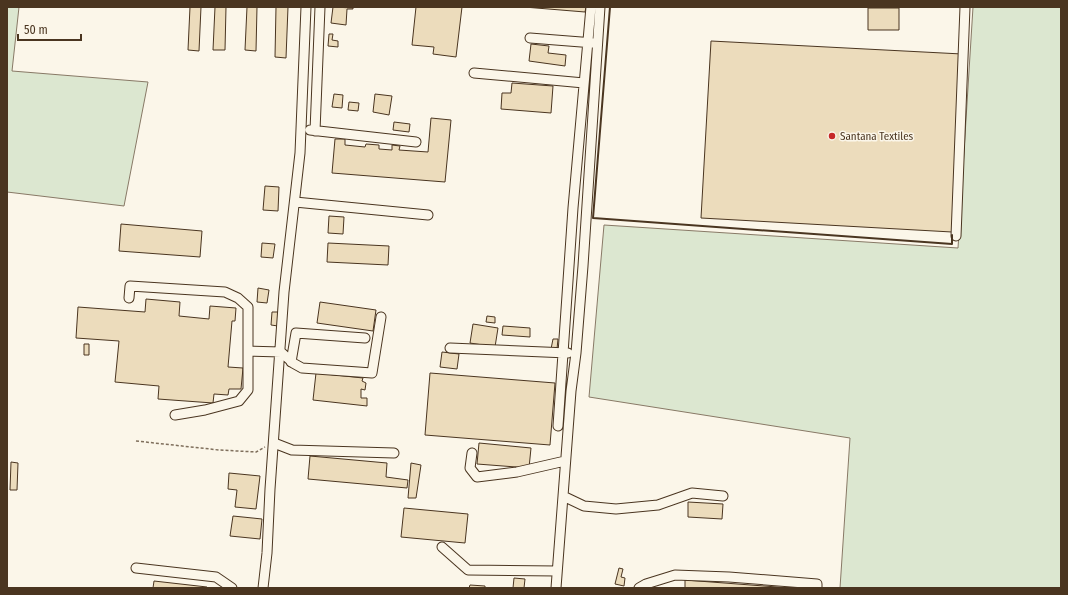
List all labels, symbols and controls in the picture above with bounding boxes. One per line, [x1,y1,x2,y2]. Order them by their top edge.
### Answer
scale bar [18,16,81,42]
text: 50 m [24,23,48,37]
place label: Santana Textiles [840,130,914,143]
marker: Santana Textiles [827,131,837,141]

